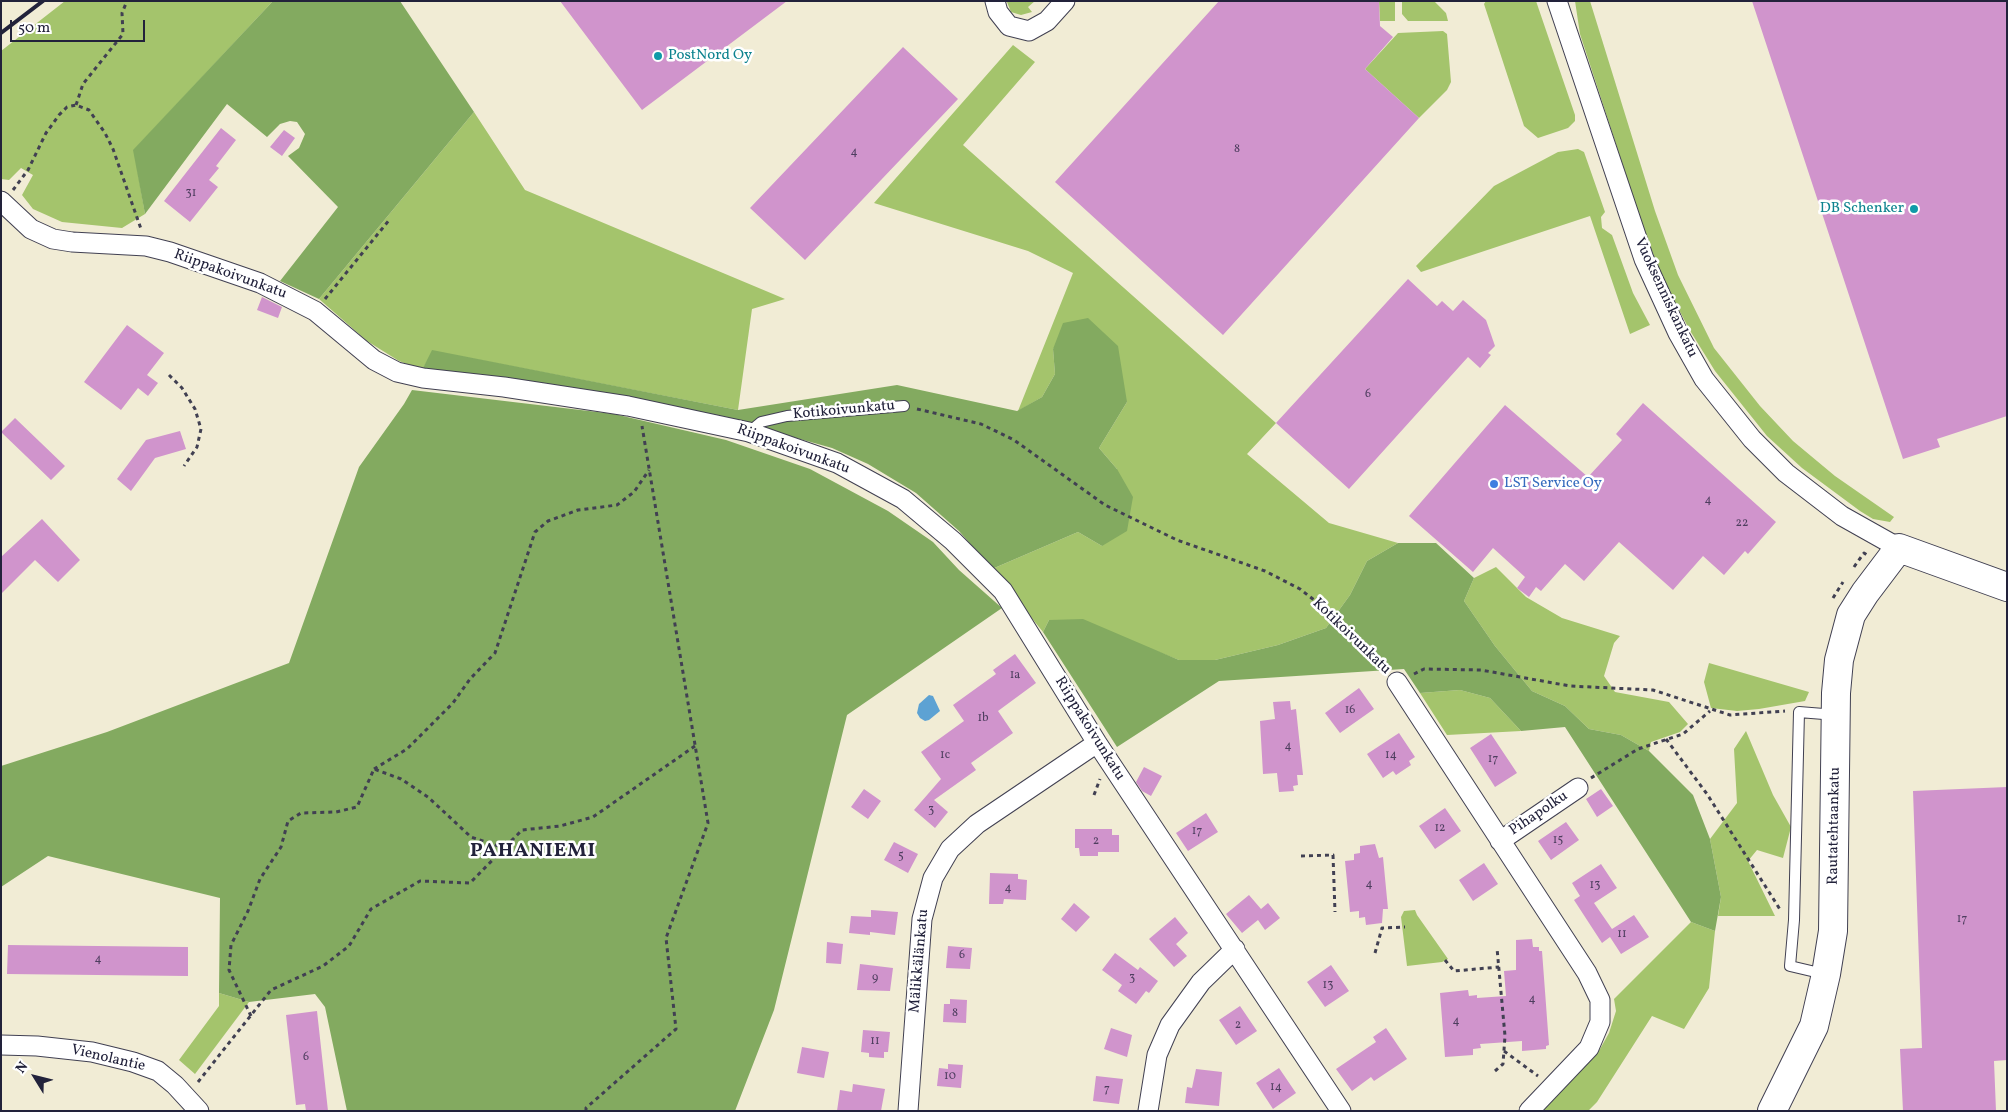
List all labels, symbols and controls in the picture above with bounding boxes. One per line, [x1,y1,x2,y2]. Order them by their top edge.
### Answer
scale bar [12,10,148,42]
text: 50 m [18,18,50,39]
place label: PostNord Oy [668,47,752,65]
marker: PostNord Oy [652,50,664,62]
house number: 8 [1234,143,1240,157]
house number: 4 [850,146,858,160]
house number: 31 [186,187,196,201]
place label: DB Schenker [1820,200,1904,218]
marker: DB Schenker [1908,203,1920,215]
street label: Vuoksenniskankatu [1629,235,1701,361]
street label: Riippakoivunkatu [171,246,289,304]
house number: 6 [1365,388,1371,402]
street label: Kotikoivunkatu [792,398,896,424]
street label: Riippakoivunkatu [734,421,852,479]
place label: LST Service Oy [1504,475,1602,493]
marker: LST Service Oy [1488,478,1500,490]
house number: 4 [1704,494,1712,508]
house number: 22 [1736,517,1748,531]
street label: Kotikoivunkatu [1308,595,1394,679]
house number: 1a [1010,669,1020,683]
street label: Riippakoivunkatu [1050,674,1128,784]
house number: 16 [1345,704,1355,718]
house number: 1b [977,712,989,726]
house number: 4 [1284,740,1292,754]
house number: 1c [940,749,950,763]
house number: 14 [1385,749,1397,763]
house number: 17 [1488,753,1498,767]
street label: Rautatehtaankatu [1825,767,1845,885]
street label: Pihapolku [1506,788,1572,840]
house number: 3 [928,804,934,818]
house number: 12 [1434,822,1446,836]
house number: 17 [1192,825,1202,839]
house number: 15 [1553,834,1563,848]
house number: 2 [1093,835,1099,849]
district label: PAHANIEMI [469,840,597,864]
house number: 5 [898,850,904,864]
house number: 4 [1365,878,1373,892]
house number: 13 [1590,879,1600,893]
house number: 4 [1004,882,1012,896]
street label: Mälikkälänkatu [906,908,934,1014]
house number: 17 [1957,913,1967,927]
house number: 11 [1617,928,1627,942]
house number: 6 [959,949,965,963]
house number: 4 [94,953,102,967]
house number: 9 [872,972,878,986]
house number: 3 [1129,972,1135,986]
house number: 13 [1323,979,1333,993]
house number: 4 [1528,993,1536,1007]
house number: 8 [952,1007,958,1021]
house number: 4 [1452,1015,1460,1029]
house number: 2 [1235,1019,1241,1033]
house number: 11 [870,1035,880,1049]
street label: Vienolantie [69,1042,147,1076]
house number: 6 [303,1051,309,1065]
north arrow [10,1052,60,1102]
text: N [12,1058,33,1078]
house number: 10 [944,1070,956,1084]
house number: 14 [1270,1081,1282,1095]
house number: 7 [1104,1083,1110,1097]

